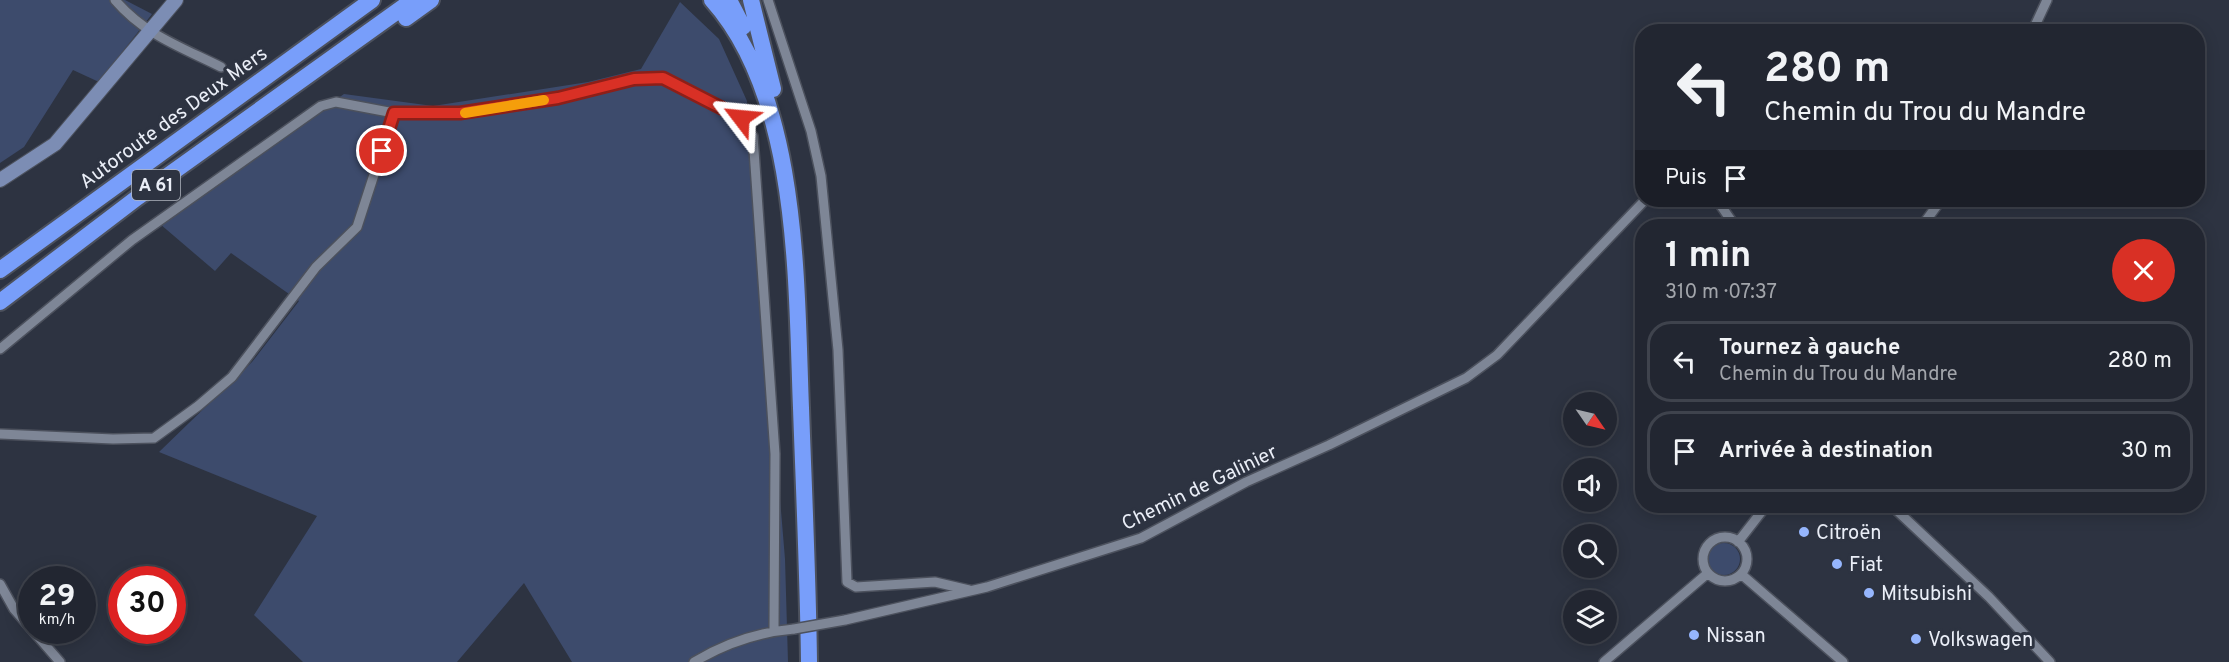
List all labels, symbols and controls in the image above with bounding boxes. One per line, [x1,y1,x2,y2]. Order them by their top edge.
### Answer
street label: Autoroute des Deux Mers [75,42,273,196]
text: 280 m [1764,44,1890,97]
icon: left [1665,48,1743,126]
position arrow [709,86,773,150]
text: Chemin du Trou du Mandre [1764,96,2086,130]
pin [356,125,407,176]
icon: arrive [365,134,398,167]
icon: arrive [1719,162,1752,195]
text: Puis [1665,165,1707,192]
road number: A 61 [132,170,180,200]
text: 1 min [1665,234,1751,280]
button: close [2112,239,2175,302]
text: 310 m · 07:37 [1665,280,1777,306]
text: Tournez à gauche [1719,335,1900,362]
icon: left [1668,345,1701,378]
text: 280 m [2107,348,2172,375]
text: Chemin du Trou du Mandre [1719,362,1957,388]
north arrow [1563,392,1617,446]
map controls [1563,392,1617,644]
icon: arrive [1668,435,1701,468]
text: Arrivée à destination [1719,438,1933,465]
text: 30 m [2121,438,2172,465]
street label: Chemin de Galinier [1118,440,1282,538]
button: sound [1563,458,1617,512]
place label: Citroën [1816,521,1882,547]
button: search [1563,524,1617,578]
marker: Citroën [1797,525,1811,539]
place label: Fiat [1849,553,1883,579]
marker: Fiat [1830,557,1844,571]
speed limit sign: 30 [108,566,186,644]
text: 29 [39,579,75,616]
place label: Mitsubishi [1881,582,1972,608]
marker: Mitsubishi [1862,586,1876,600]
button: layers [1563,590,1617,644]
text: km/h [39,611,75,630]
place label: Nissan [1706,624,1766,650]
marker: Nissan [1687,628,1701,642]
place label: Volkswagen [1928,628,2033,654]
marker: Volkswagen [1909,632,1923,646]

